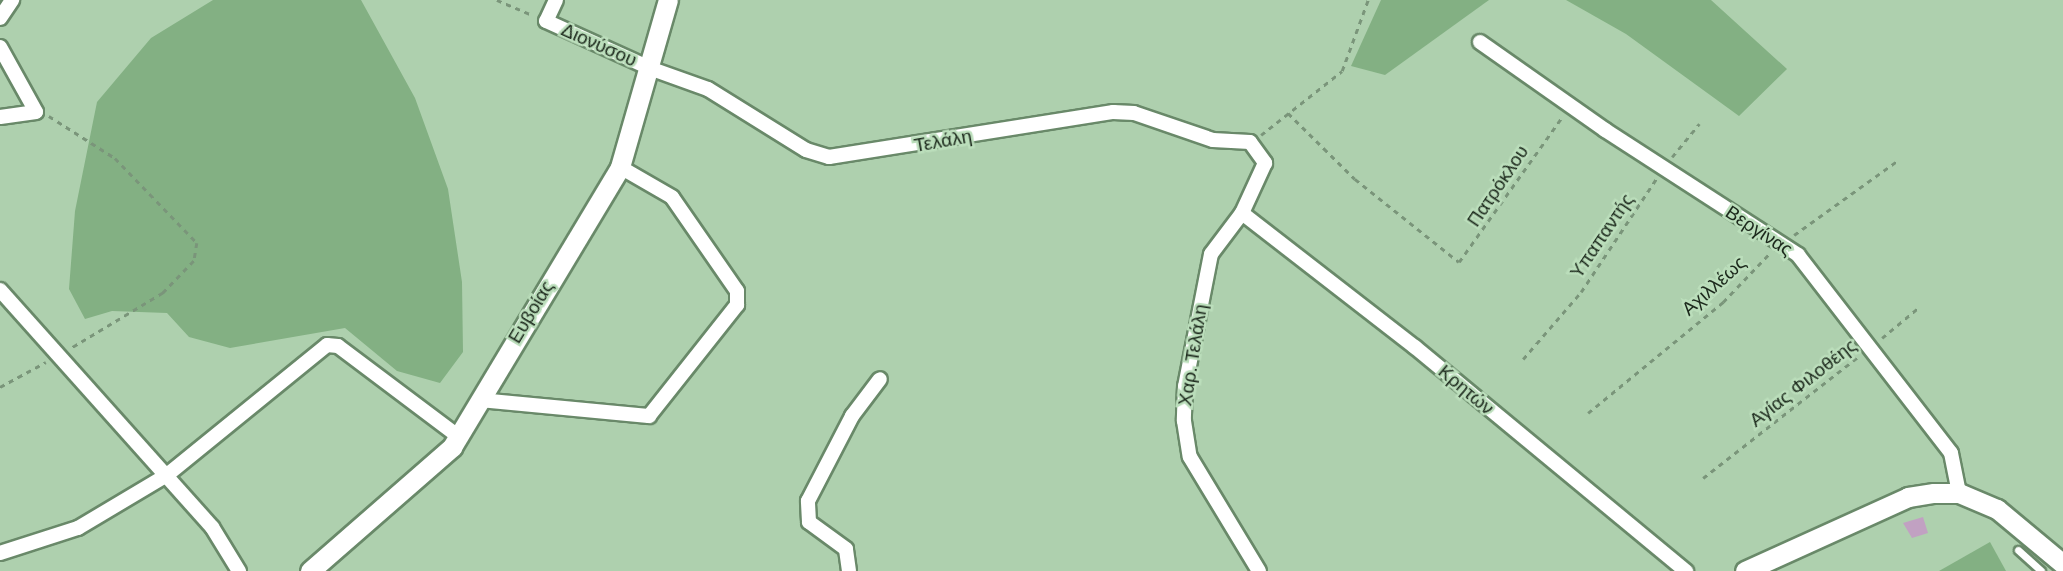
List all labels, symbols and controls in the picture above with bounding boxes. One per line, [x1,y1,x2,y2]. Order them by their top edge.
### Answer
street label: Διονύσου [558,18,640,72]
street label: Τελάλη [912,125,974,157]
street label: Πατρόκλου [1462,141,1534,231]
street label: Υπαπαντής [1565,189,1639,283]
street label: Βεργίνας [1721,201,1797,261]
street label: Αχιλλέως [1677,251,1751,321]
street label: Ευβοίας [503,277,559,347]
street label: Χαρ. Τελάλη [1174,302,1212,408]
street label: Αγίας Φιλοθέης [1745,334,1861,432]
street label: Κρητών [1434,360,1498,420]

